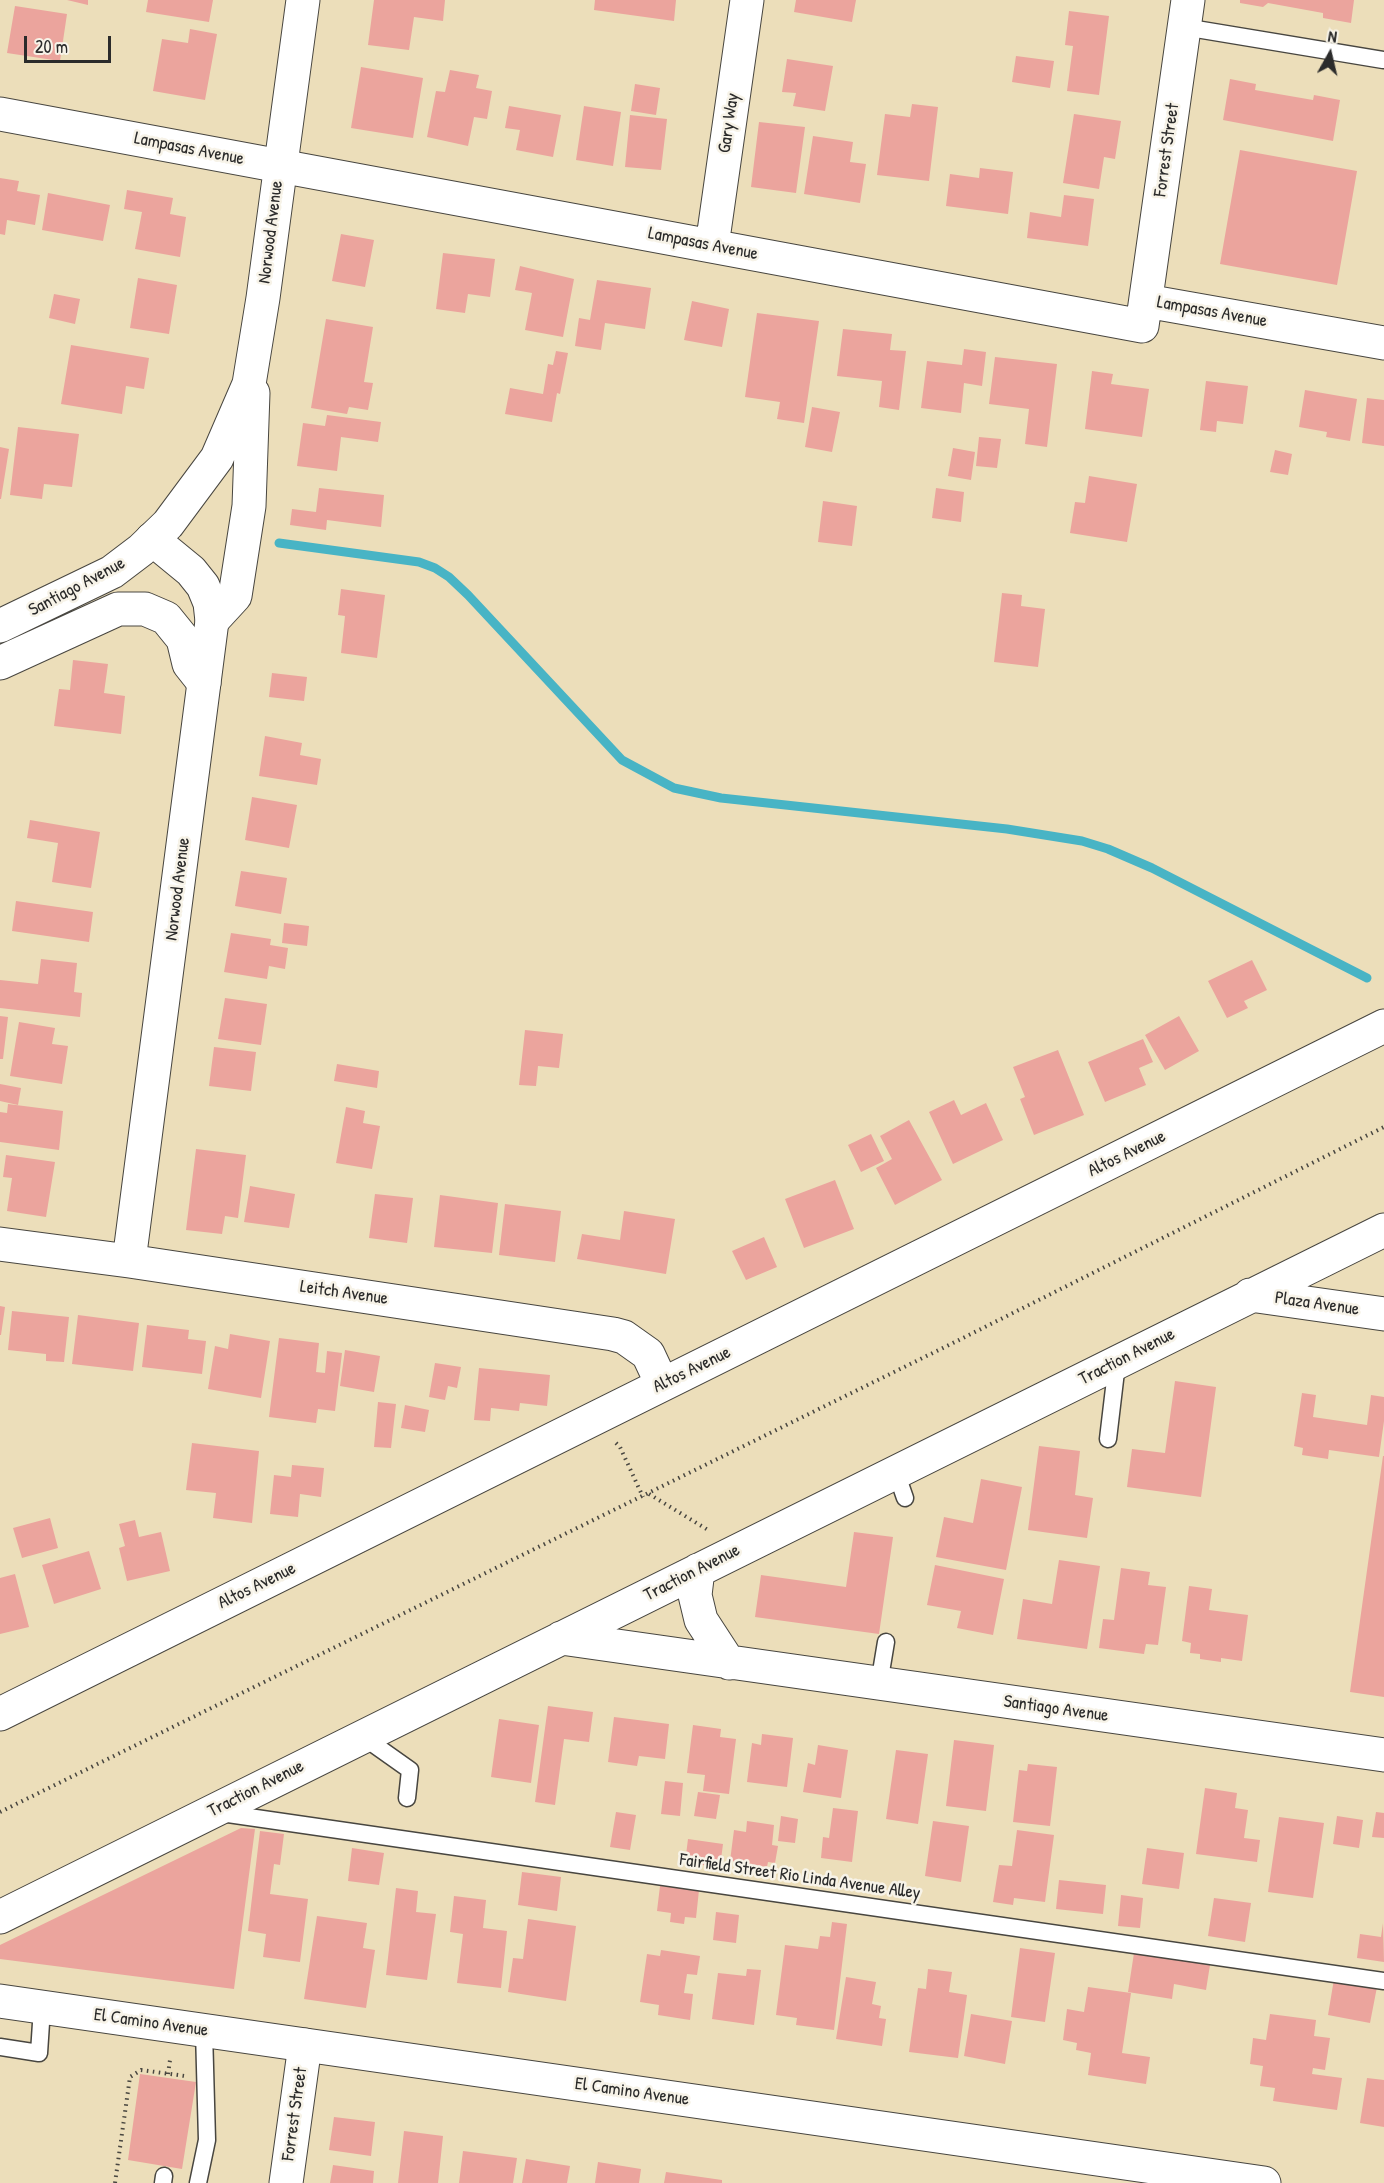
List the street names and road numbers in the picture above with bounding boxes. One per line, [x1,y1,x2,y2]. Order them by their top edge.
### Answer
street label: Gary Way [714,92,744,154]
street label: Forrest Street [1150,102,1184,198]
street label: Lampasas Avenue [132,128,246,170]
street label: Norwood Avenue [254,179,288,285]
street label: Lampasas Avenue [646,223,760,265]
street label: Lampasas Avenue [1155,292,1269,332]
street label: Santiago Avenue [25,553,129,621]
street label: Norwood Avenue [161,836,195,942]
street label: Altos Avenue [1085,1126,1169,1182]
street label: Leitch Avenue [299,1276,389,1310]
street label: Plaza Avenue [1273,1287,1361,1321]
street label: Traction Avenue [1075,1324,1179,1390]
street label: Altos Avenue [650,1342,734,1398]
street label: Traction Avenue [640,1540,744,1606]
street label: Altos Avenue [215,1558,299,1614]
street label: Santiago Avenue [1002,1691,1110,1727]
street label: Traction Avenue [204,1756,308,1822]
street label: Fairfield Street Rio Linda Avenue Alley [678,1849,922,1905]
street label: El Camino Avenue [92,2004,210,2042]
street label: Forrest Street [278,2066,312,2162]
street label: El Camino Avenue [573,2073,691,2111]

